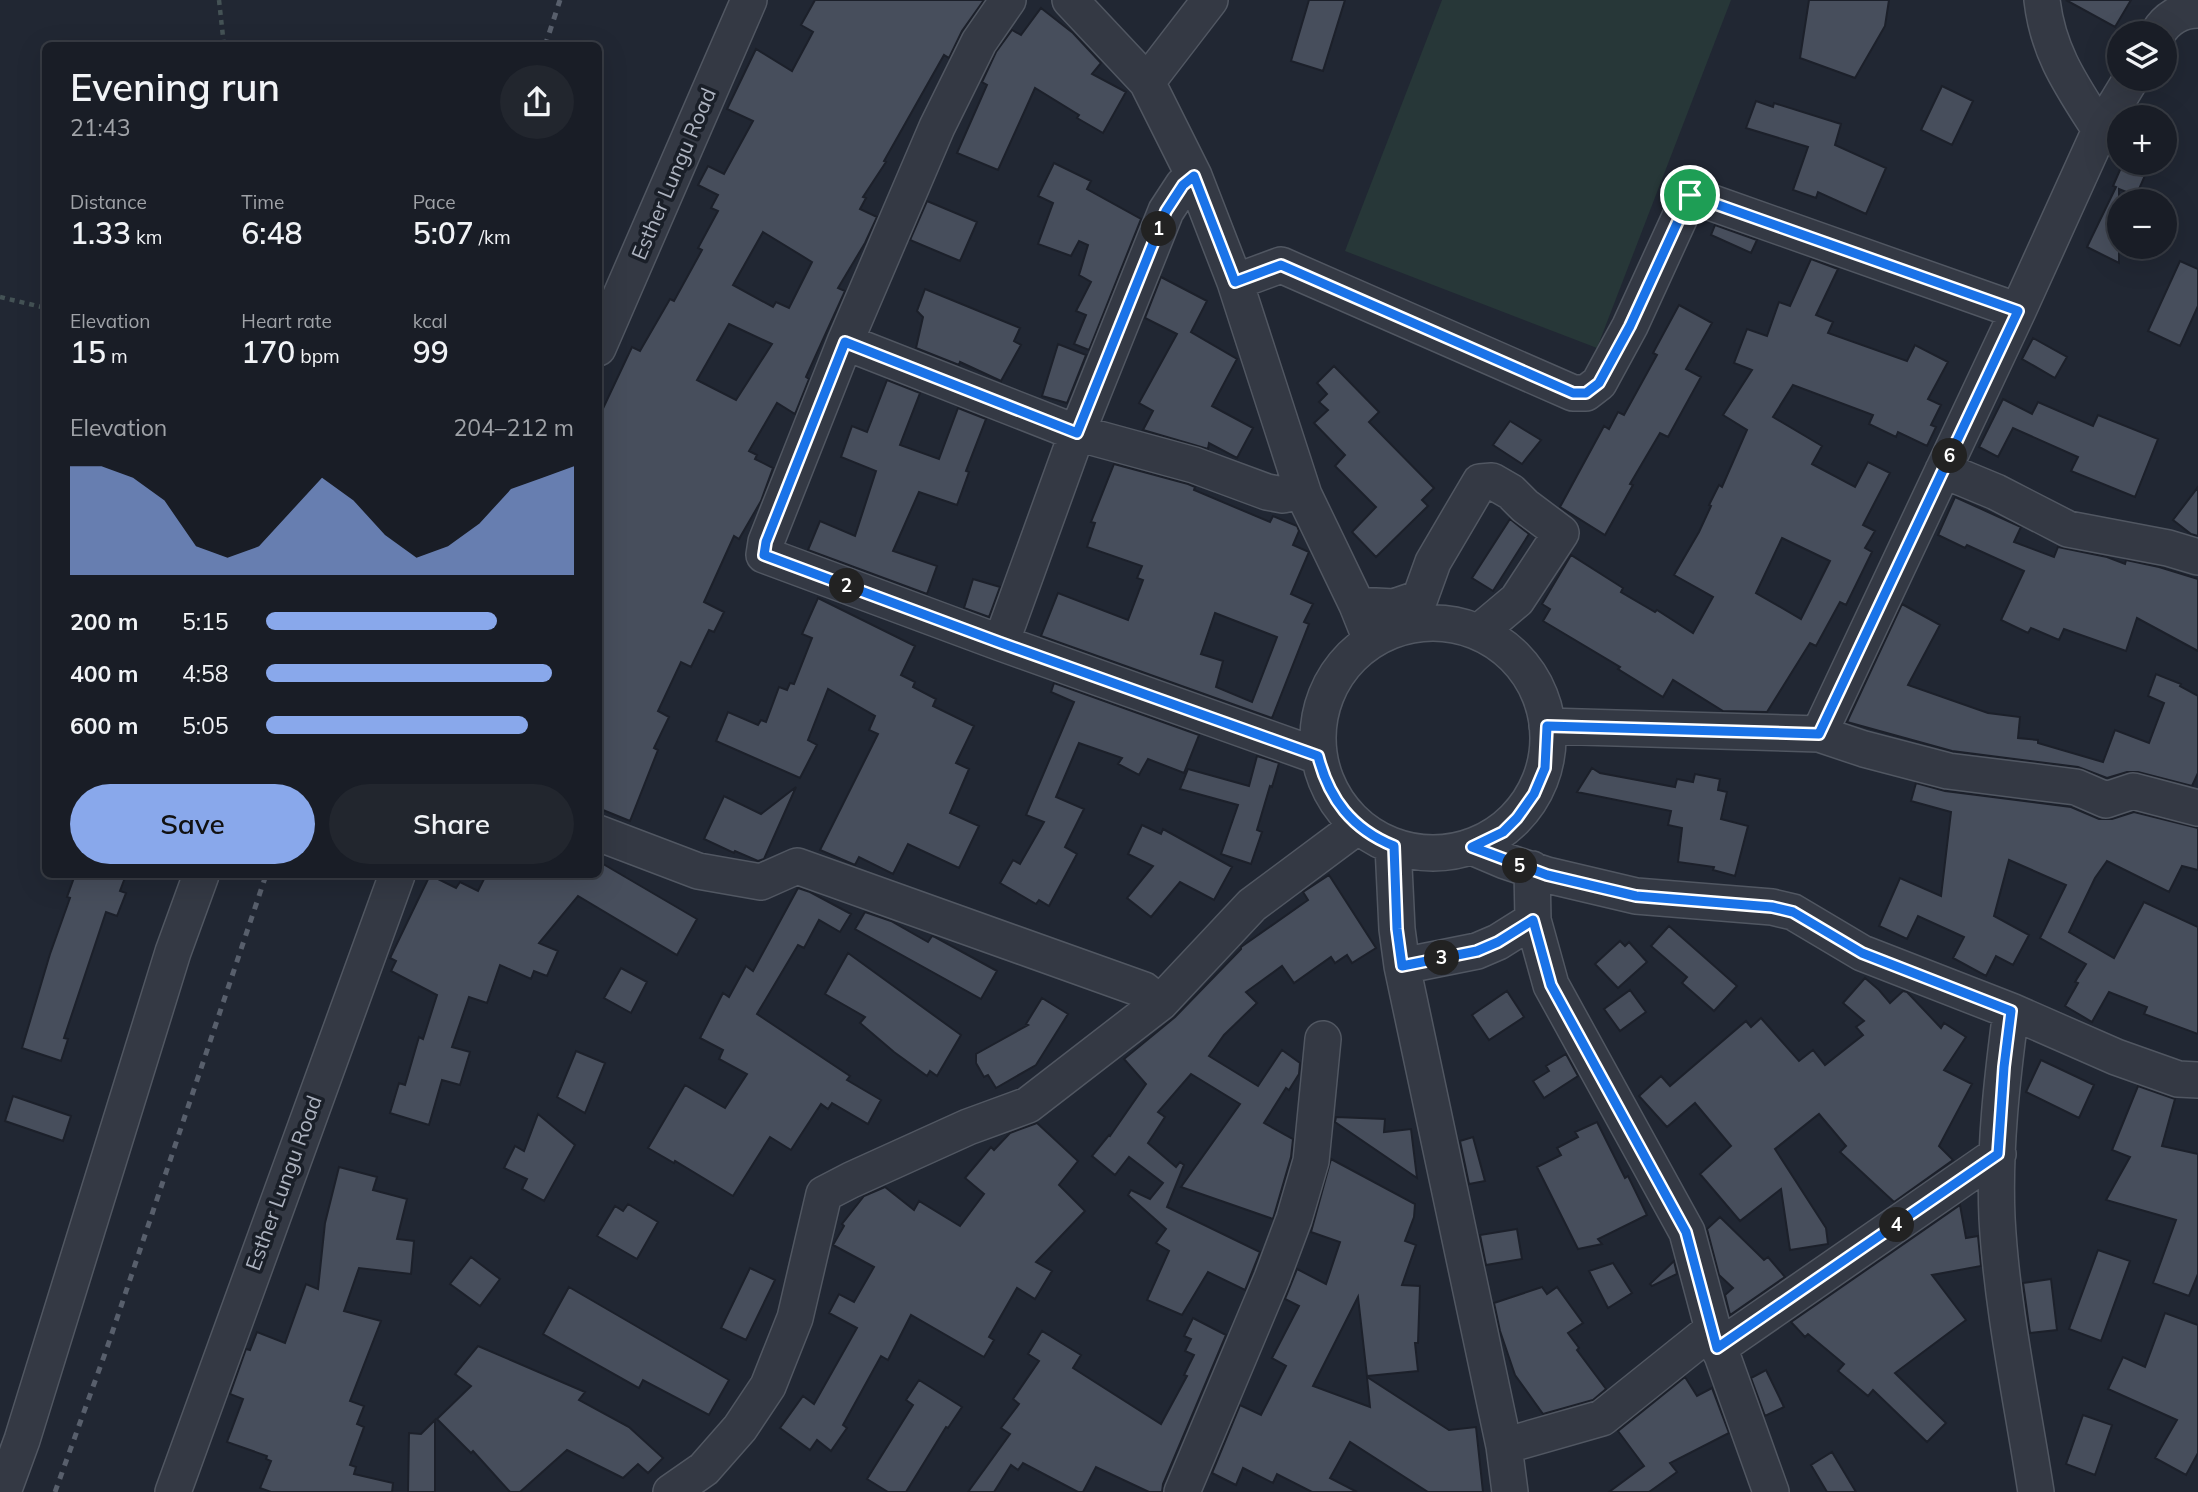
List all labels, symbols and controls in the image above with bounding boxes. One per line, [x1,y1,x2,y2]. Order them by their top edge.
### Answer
map controls [2107,21,2177,259]
button: layers [2107,21,2177,91]
text: Evening run [70,63,280,111]
button: share [500,65,574,139]
street label: Esther Lungu Road [625,84,721,263]
button: + [2107,105,2177,175]
text: 21:43 [70,113,130,142]
pin [1660,165,1720,225]
icon: arrive [1671,176,1709,214]
button: − [2107,189,2177,259]
text: Distance [70,190,147,214]
text: Time [241,190,284,214]
text: Pace [413,190,456,214]
pin: 1 [1142,212,1176,246]
text: 1.33 [70,214,131,252]
text: 6:48 [241,214,302,252]
text: 5:07 [413,214,474,252]
text: 1 [1153,216,1164,240]
text: km [131,225,163,249]
text: /km [474,225,511,249]
text: Elevation [70,309,150,333]
text: Heart rate [241,309,332,333]
text: kcal [413,309,447,333]
text: 15 [70,333,106,371]
text: 170 [241,333,295,371]
text: 99 [413,333,449,371]
text: m [106,344,128,368]
text: bpm [295,344,340,368]
text: Elevation [70,413,167,442]
text: 204–212 m [453,413,574,442]
pin: 6 [1932,438,1968,474]
text: 6 [1944,443,1955,467]
pin: 2 [830,568,864,604]
text: 2 [841,573,852,597]
text: 200 m [70,607,138,636]
text: 5:15 [182,607,229,636]
text: 400 m [70,659,138,688]
text: 4:58 [182,659,229,688]
text: 600 m [70,711,138,740]
text: 5:05 [182,711,229,740]
button: Save [70,784,315,864]
button: Share [329,784,574,864]
pin: 5 [1502,848,1538,884]
text: 5 [1514,853,1525,877]
pin: 3 [1424,940,1460,976]
text: 3 [1436,945,1447,969]
street label: Esther Lungu Road [239,1092,327,1274]
pin: 4 [1880,1208,1914,1242]
text: 4 [1891,1212,1902,1236]

